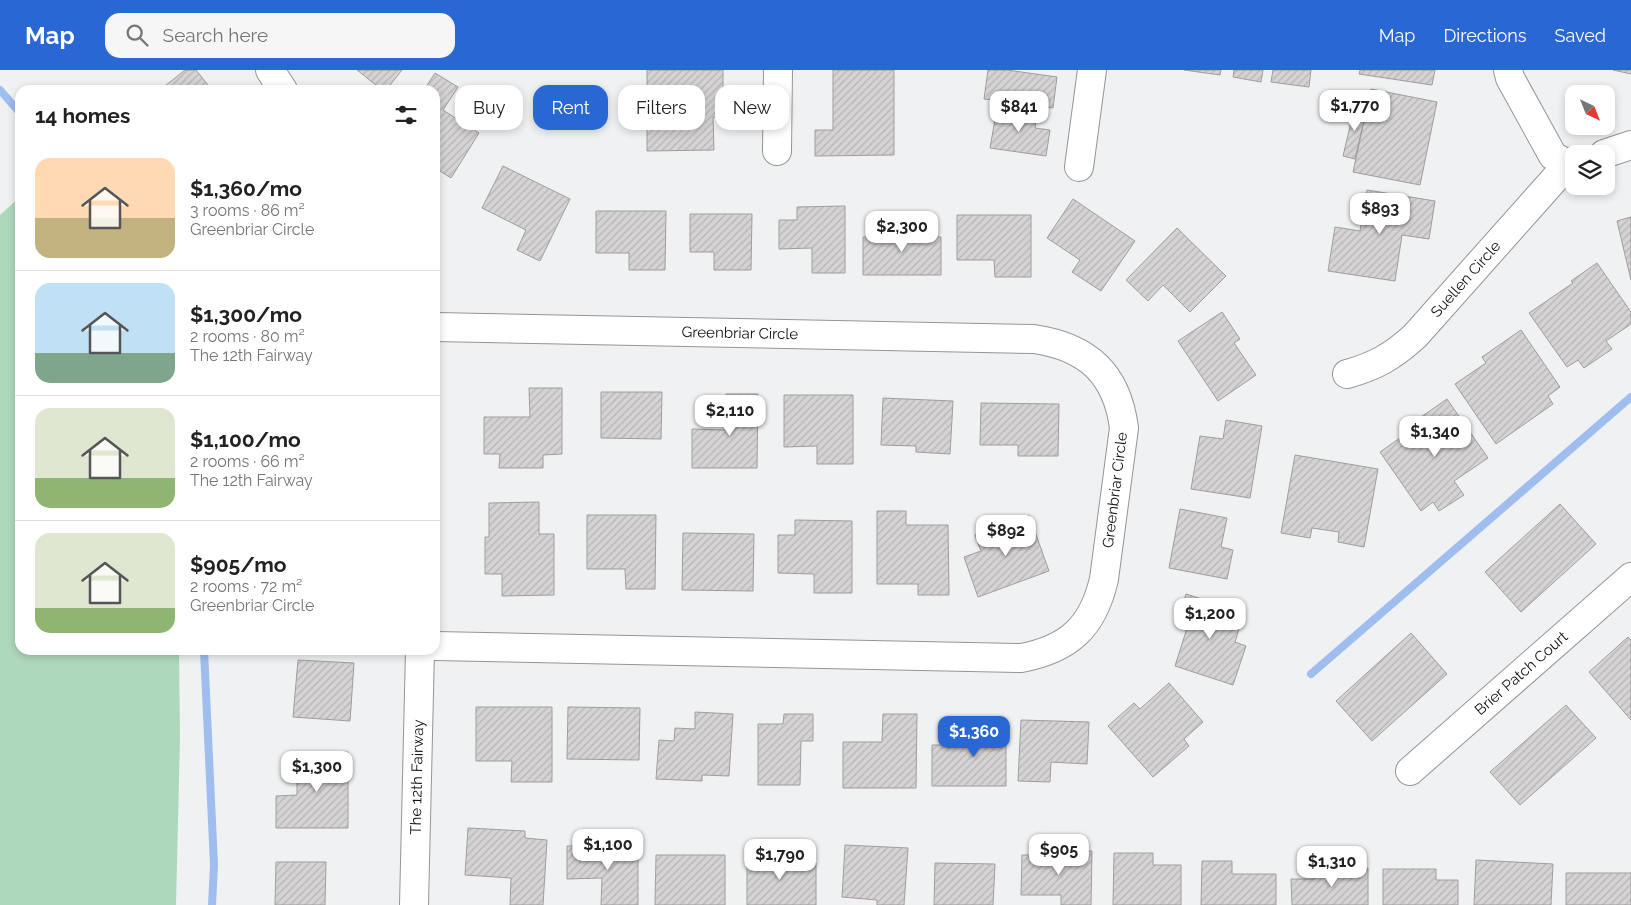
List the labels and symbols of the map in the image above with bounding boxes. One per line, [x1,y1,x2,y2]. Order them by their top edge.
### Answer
north arrow [1565,85,1615,135]
pin: $841 [989,90,1049,133]
pin: $1,770 [1314,90,1396,132]
pin: $893 [1350,192,1410,235]
pin: $2,300 [861,210,943,253]
street label: Suellen Circle [1427,237,1504,321]
street label: Greenbriar Circle [681,323,799,343]
pin: $2,110 [689,394,771,437]
pin: $1,340 [1394,416,1476,458]
street label: Greenbriar Circle [1099,431,1131,549]
pin: $892 [976,514,1036,557]
pin: $1,200 [1169,598,1251,640]
street label: Brier Patch Court [1471,628,1571,719]
pin: $1,360 [933,716,1015,758]
street label: The 12th Fairway [407,719,427,835]
pin: $1,300 [276,750,358,793]
pin: $1,100 [567,828,649,871]
pin: $905 [1029,834,1089,876]
pin: $1,790 [739,838,821,881]
pin: $1,310 [1291,846,1373,888]

